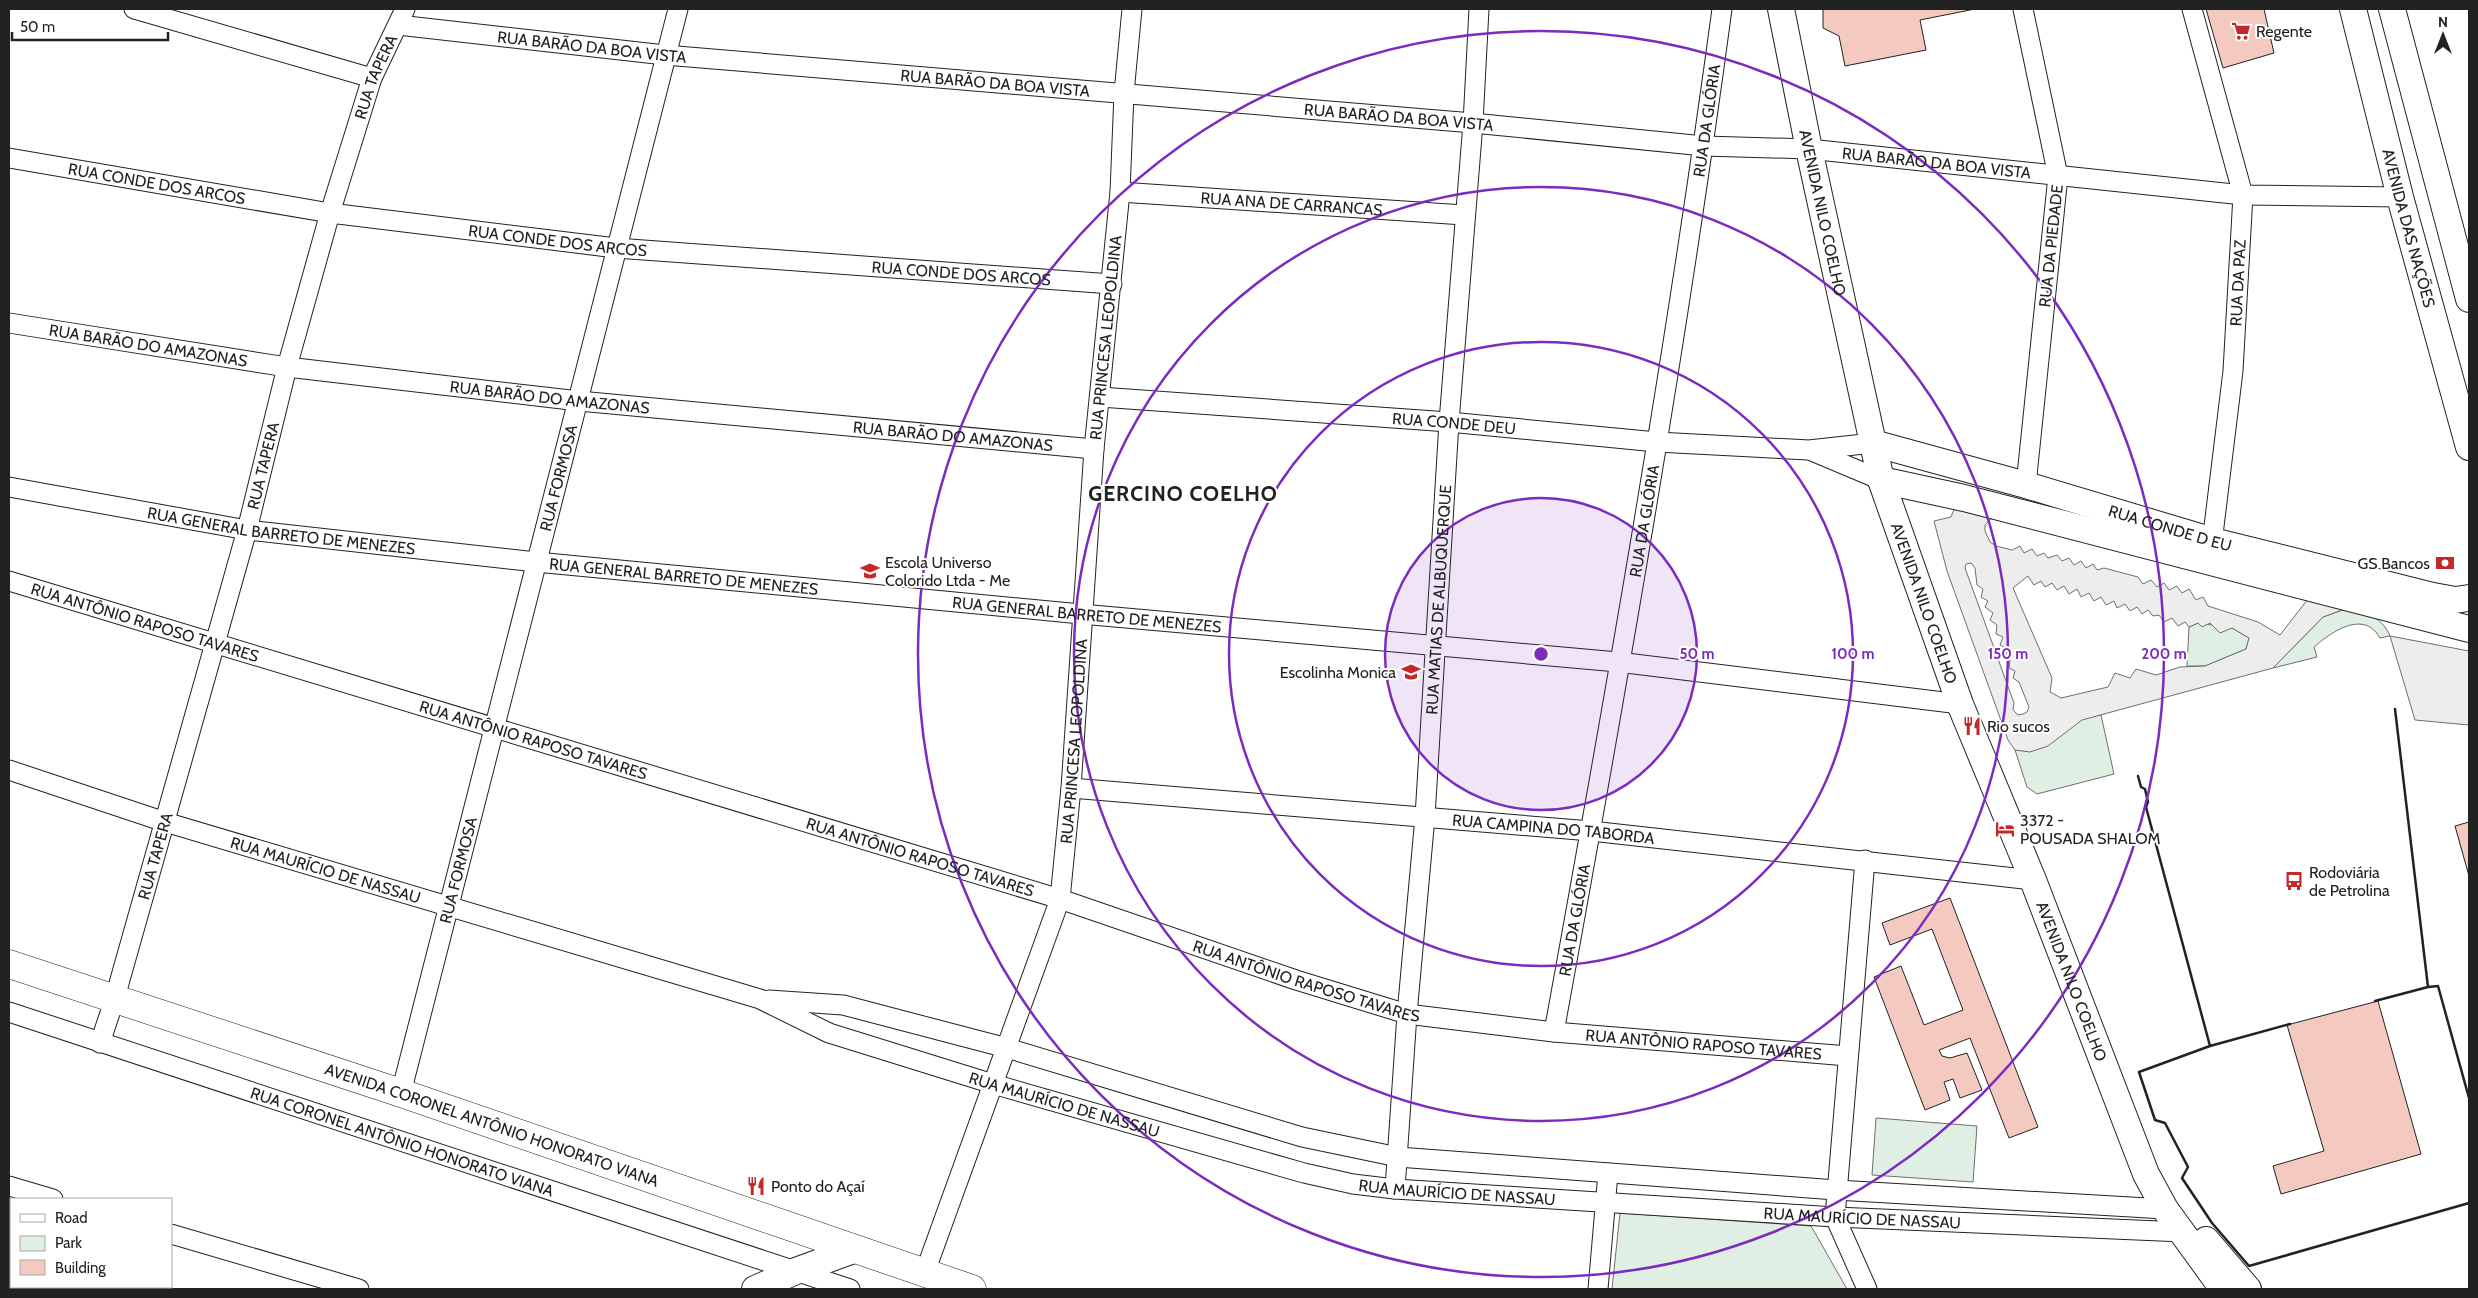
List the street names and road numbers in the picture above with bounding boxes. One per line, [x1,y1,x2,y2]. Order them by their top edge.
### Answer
street label: RUA BARÃO DA BOA VISTA [496,27,687,66]
street label: RUA TAPERA [350,31,401,121]
street label: RUA DA GLÓRIA [1689,63,1724,178]
street label: RUA BARÃO DA BOA VISTA [900,65,1091,100]
street label: RUA BARÃO DA BOA VISTA [1303,99,1494,134]
street label: AVENIDA NILO COELHO [1796,128,1850,298]
street label: RUA BARÃO DA BOA VISTA [1841,143,2032,182]
street label: AVENIDA DAS NAÇÕES [2379,147,2439,309]
street label: RUA CONDE DOS ARCOS [67,159,247,208]
street label: RUA DA PIEDADE [2035,184,2067,308]
street label: RUA ANA DE CARRANCAS [1200,188,1383,219]
street label: RUA CONDE DOS ARCOS [467,221,648,260]
street label: RUA PRINCESA LEOPOLDINA [1085,234,1125,441]
street label: RUA DA PAZ [2226,239,2250,327]
street label: RUA CONDE DOS ARCOS [871,257,1052,289]
street label: RUA BARÃO DO AMAZONAS [48,320,249,370]
street label: RUA BARÃO DO AMAZONAS [449,377,651,417]
street label: RUA CONDE DEU [1392,408,1517,438]
street label: RUA BARÃO DO AMAZONAS [852,417,1054,455]
street label: RUA TAPERA [243,420,283,511]
street label: RUA FORMOSA [535,422,581,533]
street label: RUA DA GLÓRIA [1625,463,1663,579]
street label: RUA MATIAS DE ALBUQUERQUE [1422,484,1455,715]
street label: RUA CONDE D EU [2106,501,2234,555]
street label: RUA GENERAL BARRETO DE MENEZES [146,503,416,558]
street label: AVENIDA NILO COELHO [1887,520,1962,686]
street label: RUA GENERAL BARRETO DE MENEZES [548,554,819,598]
street label: RUA ANTÔNIO RAPOSO TAVARES [29,579,261,666]
street label: RUA GENERAL BARRETO DE MENEZES [951,592,1222,636]
street label: RUA PRINCESA LEOPOLDINA [1056,638,1091,845]
street label: RUA ANTÔNIO RAPOSO TAVARES [417,696,650,783]
street label: RUA TAPERA [134,810,176,902]
street label: RUA CAMPINA DO TABORDA [1451,810,1656,847]
street label: RUA ANTÔNIO RAPOSO TAVARES [804,813,1036,900]
street label: RUA FORMOSA [435,815,481,925]
street label: RUA MAURÍCIO DE NASSAU [228,833,423,907]
street label: RUA DA GLÓRIA [1555,862,1594,977]
street label: AVENIDA NILO COELHO [2033,899,2111,1064]
street label: RUA ANTÔNIO RAPOSO TAVARES [1191,936,1421,1025]
street label: RUA ANTÔNIO RAPOSO TAVARES [1585,1025,1823,1063]
street label: AVENIDA CORONEL ANTÔNIO HONORATO VIANA [323,1059,662,1190]
street label: RUA MAURÍCIO DE NASSAU [967,1068,1162,1141]
street label: RUA CORONEL ANTÔNIO HONORATO VIANA [248,1083,556,1200]
street label: RUA MAURÍCIO DE NASSAU [1358,1175,1556,1209]
street label: RUA MAURÍCIO DE NASSAU [1763,1203,1961,1232]

